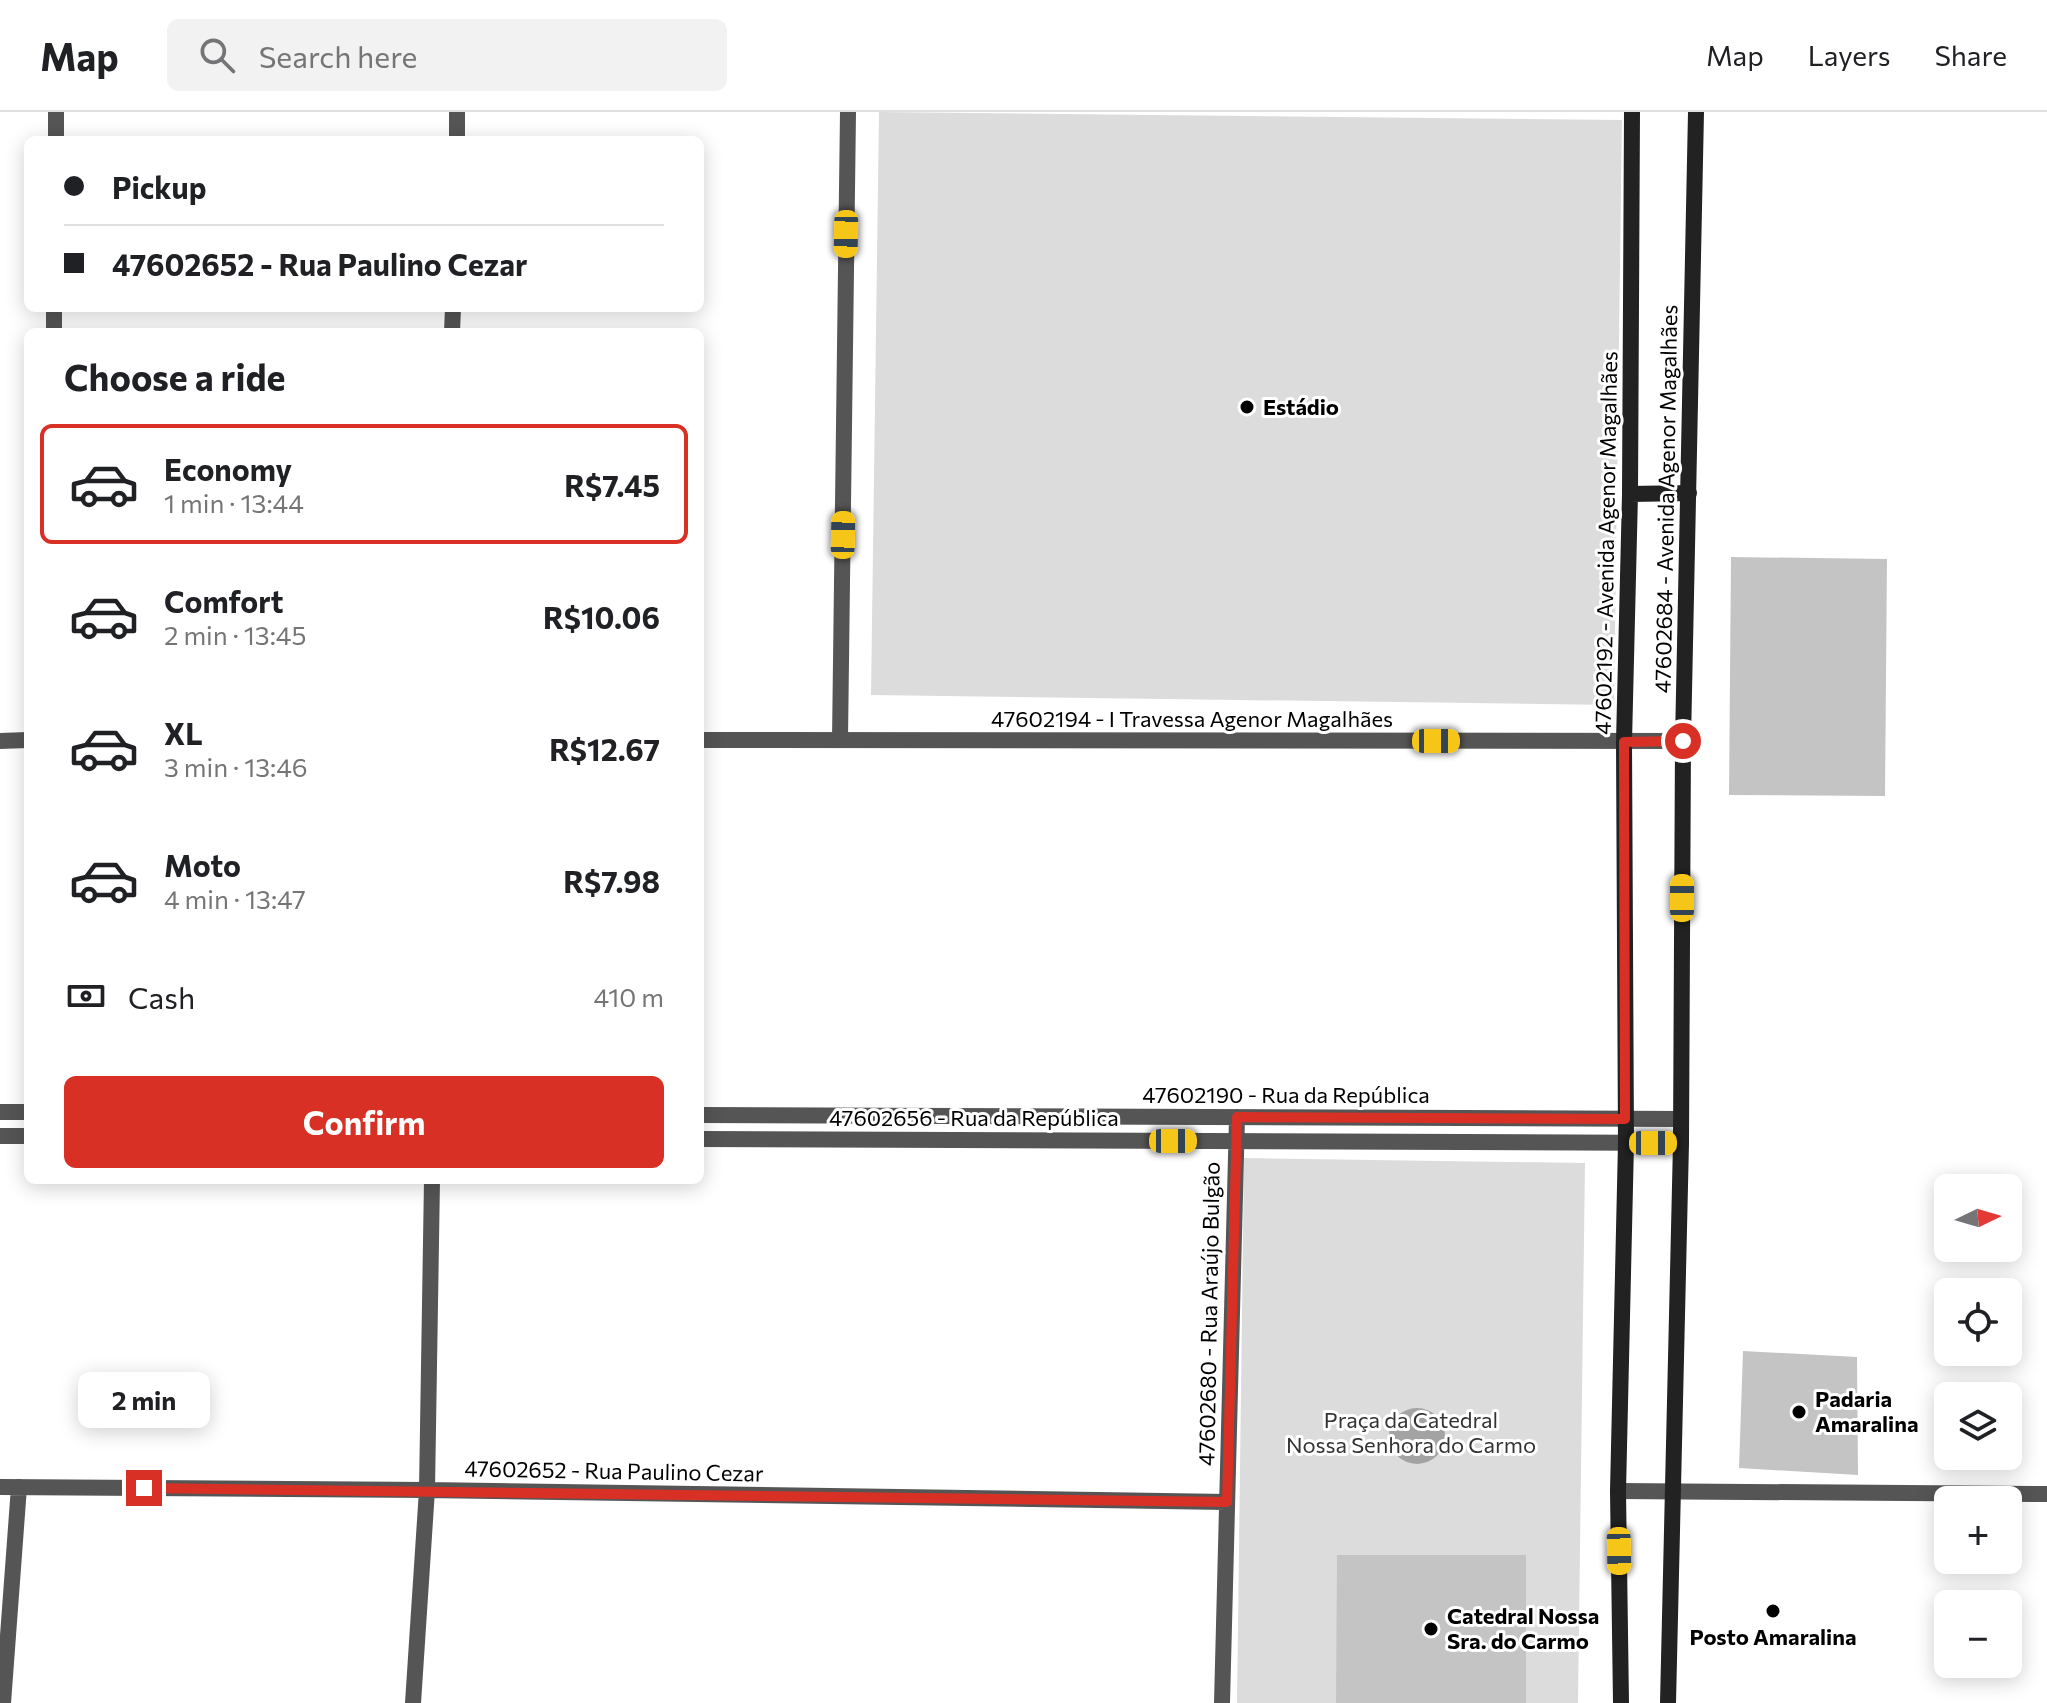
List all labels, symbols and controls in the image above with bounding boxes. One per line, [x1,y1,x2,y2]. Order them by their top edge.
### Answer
search box [167,19,727,91]
text: Map [40,32,119,79]
icon: search [195,33,239,77]
text: Search here [259,37,417,74]
text: Map [1706,38,1764,72]
text: Layers [1808,38,1890,72]
text: Share [1934,38,2007,72]
text: Pickup [112,168,206,205]
car [834,210,858,258]
text: 47602652 - Rua Paulino Cezar [112,245,527,282]
street label: 47602684 - Avenida Agenor Magalhães [1649,304,1682,694]
street label: 47602192 - Avenida Agenor Magalhães [1589,351,1622,735]
text: Choose a ride [64,354,285,398]
place label: Estádio [1263,393,1339,420]
marker: Estádio [1238,398,1256,416]
icon: car [68,448,140,520]
text: Economy [164,450,292,487]
text: R$7.45 [564,466,660,503]
text: 1 min · 13:44 [164,487,304,518]
car [831,511,855,559]
icon: car [68,580,140,652]
text: Comfort [164,582,283,619]
text: R$10.06 [543,598,660,635]
text: 2 min · 13:45 [164,619,306,650]
street label: 47602194 - I Travessa Agenor Magalhães [991,705,1393,732]
icon: car [68,712,140,784]
text: XL [164,714,203,751]
route start [1665,723,1701,759]
car [1412,729,1460,753]
text: R$12.67 [549,730,660,767]
text: 3 min · 13:46 [164,751,308,782]
icon: car [68,844,140,916]
text: Moto [164,846,241,883]
text: R$7.98 [563,862,660,899]
car [1670,874,1694,922]
text: 4 min · 13:47 [164,883,306,914]
icon: cash [64,974,108,1018]
text: Cash [128,978,195,1015]
text: 410 m [593,981,664,1012]
button: Confirm [64,1076,664,1168]
street label: 47602190 - Rua da República [1142,1081,1430,1108]
street label: 47602656 - Rua da República [829,1104,1119,1131]
car [1149,1129,1197,1153]
car [1629,1131,1677,1155]
street label: 47602680 - Rua Araújo Bulgão [1192,1162,1225,1466]
north arrow [1934,1174,2022,1262]
map controls [1934,1174,2022,1678]
button: locate [1934,1278,2022,1366]
callout: 2 min [78,1372,210,1428]
button: layers [1934,1382,2022,1470]
text: 2 min [112,1384,176,1415]
place label: Padaria Amaralina [1815,1385,1919,1437]
marker: Padaria Amaralina [1790,1403,1808,1421]
park label: Praça da Catedral Nossa Senhora do Carmo [1286,1406,1536,1458]
street label: 47602652 - Rua Paulino Cezar [464,1454,764,1487]
route end [126,1470,162,1506]
button: + [1934,1486,2022,1574]
car [1607,1527,1631,1575]
button: − [1934,1590,2022,1678]
place label: Catedral Nossa Sra. do Carmo [1447,1602,1599,1654]
marker: Posto Amaralina [1764,1602,1782,1620]
marker: Catedral Nossa Sra. do Carmo [1422,1620,1440,1638]
place label: Posto Amaralina [1689,1623,1857,1650]

